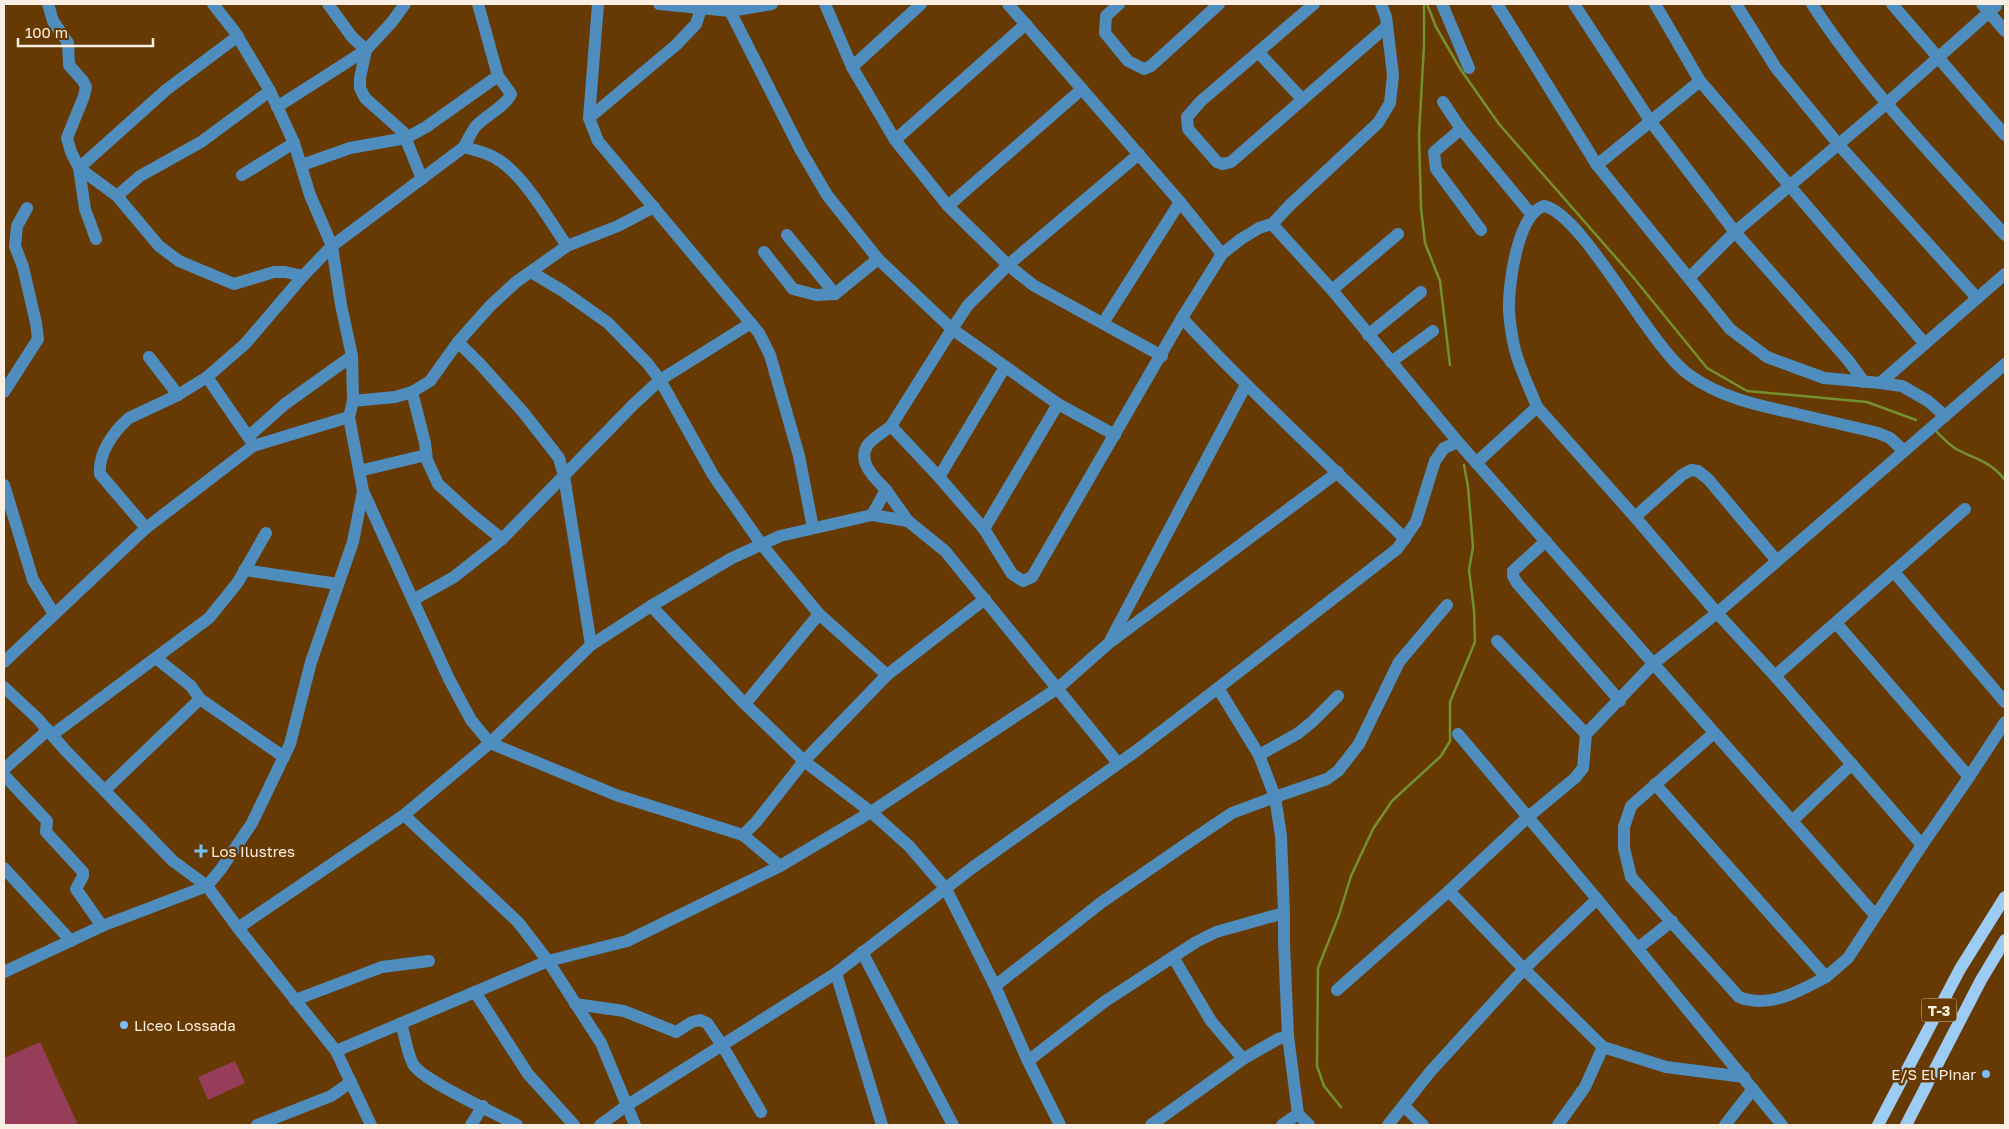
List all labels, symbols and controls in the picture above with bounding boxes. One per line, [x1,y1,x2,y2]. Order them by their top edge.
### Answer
scale bar [18,15,152,47]
text: 100 m [25,23,68,41]
place label: Los Ilustres [211,842,295,860]
marker: Los Ilustres [195,845,207,857]
road number: T-3 [1922,998,1956,1022]
place label: Liceo Lossada [134,1016,236,1034]
marker: Liceo Lossada [118,1019,130,1031]
place label: E/S El Pinar [1891,1065,1976,1083]
marker: E/S El Pinar [1980,1068,1992,1080]

